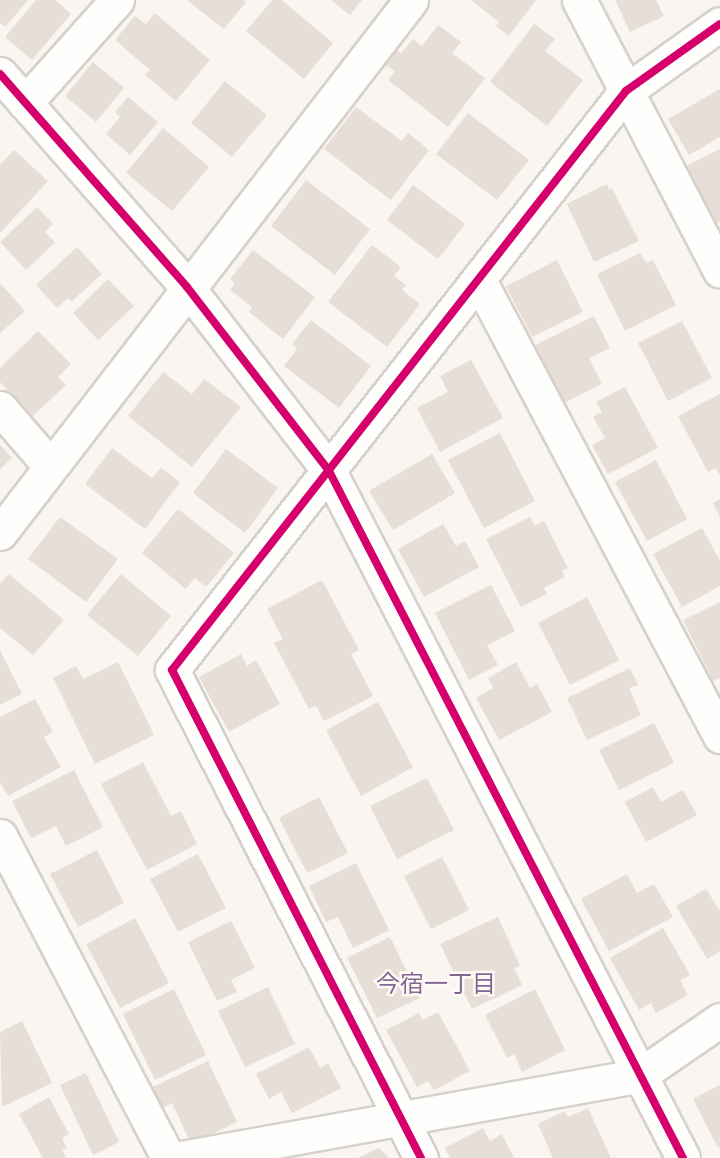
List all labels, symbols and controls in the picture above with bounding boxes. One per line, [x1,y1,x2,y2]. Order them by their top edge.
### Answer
district label: 今宿一丁目 [376,970,496,998]

